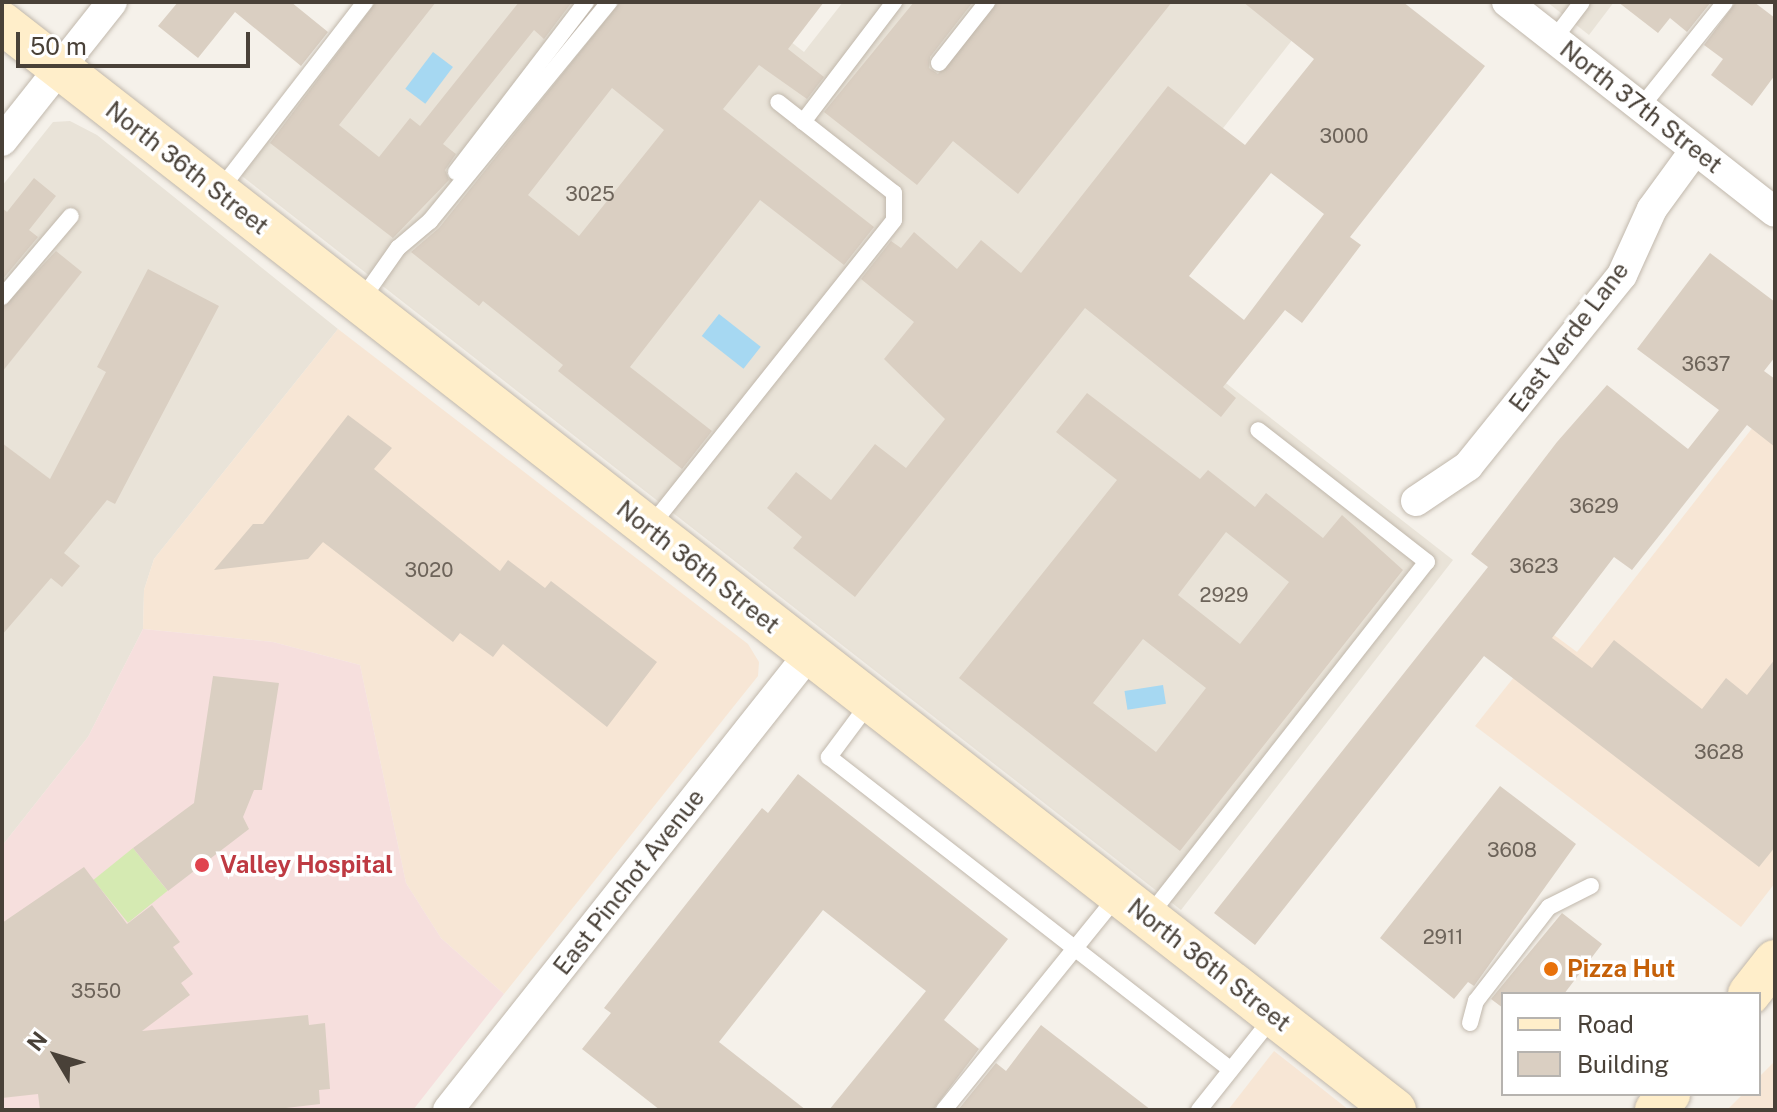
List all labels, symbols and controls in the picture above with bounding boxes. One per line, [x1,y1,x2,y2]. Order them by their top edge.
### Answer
scale bar [20,16,254,66]
text: 50 m [30,32,87,60]
street label: North 37th Street [1554,35,1728,179]
street label: North 36th Street [100,96,274,240]
house number: 3000 [1320,124,1368,148]
house number: 3025 [565,182,615,206]
street label: East Verde Lane [1503,256,1635,418]
house number: 3637 [1681,352,1731,376]
house number: 3629 [1569,494,1619,518]
street label: North 36th Street [611,495,785,639]
house number: 3623 [1509,554,1559,578]
house number: 3020 [405,558,453,582]
house number: 2929 [1200,583,1248,607]
house number: 3628 [1694,740,1744,764]
street label: East Pinchot Avenue [548,784,710,980]
house number: 3608 [1487,838,1537,862]
place label: Valley Hospital [220,851,393,879]
marker: Valley Hospital [191,854,213,876]
street label: North 36th Street [1122,893,1296,1037]
house number: 2911 [1423,925,1463,949]
place label: Pizza Hut [1567,955,1675,983]
marker: Pizza Hut [1542,960,1560,978]
house number: 3550 [71,979,121,1003]
legend [1501,992,1761,1096]
text: Road [1577,1010,1634,1038]
north arrow [16,1016,96,1096]
text: N [22,1026,53,1056]
text: Building [1577,1050,1669,1078]

